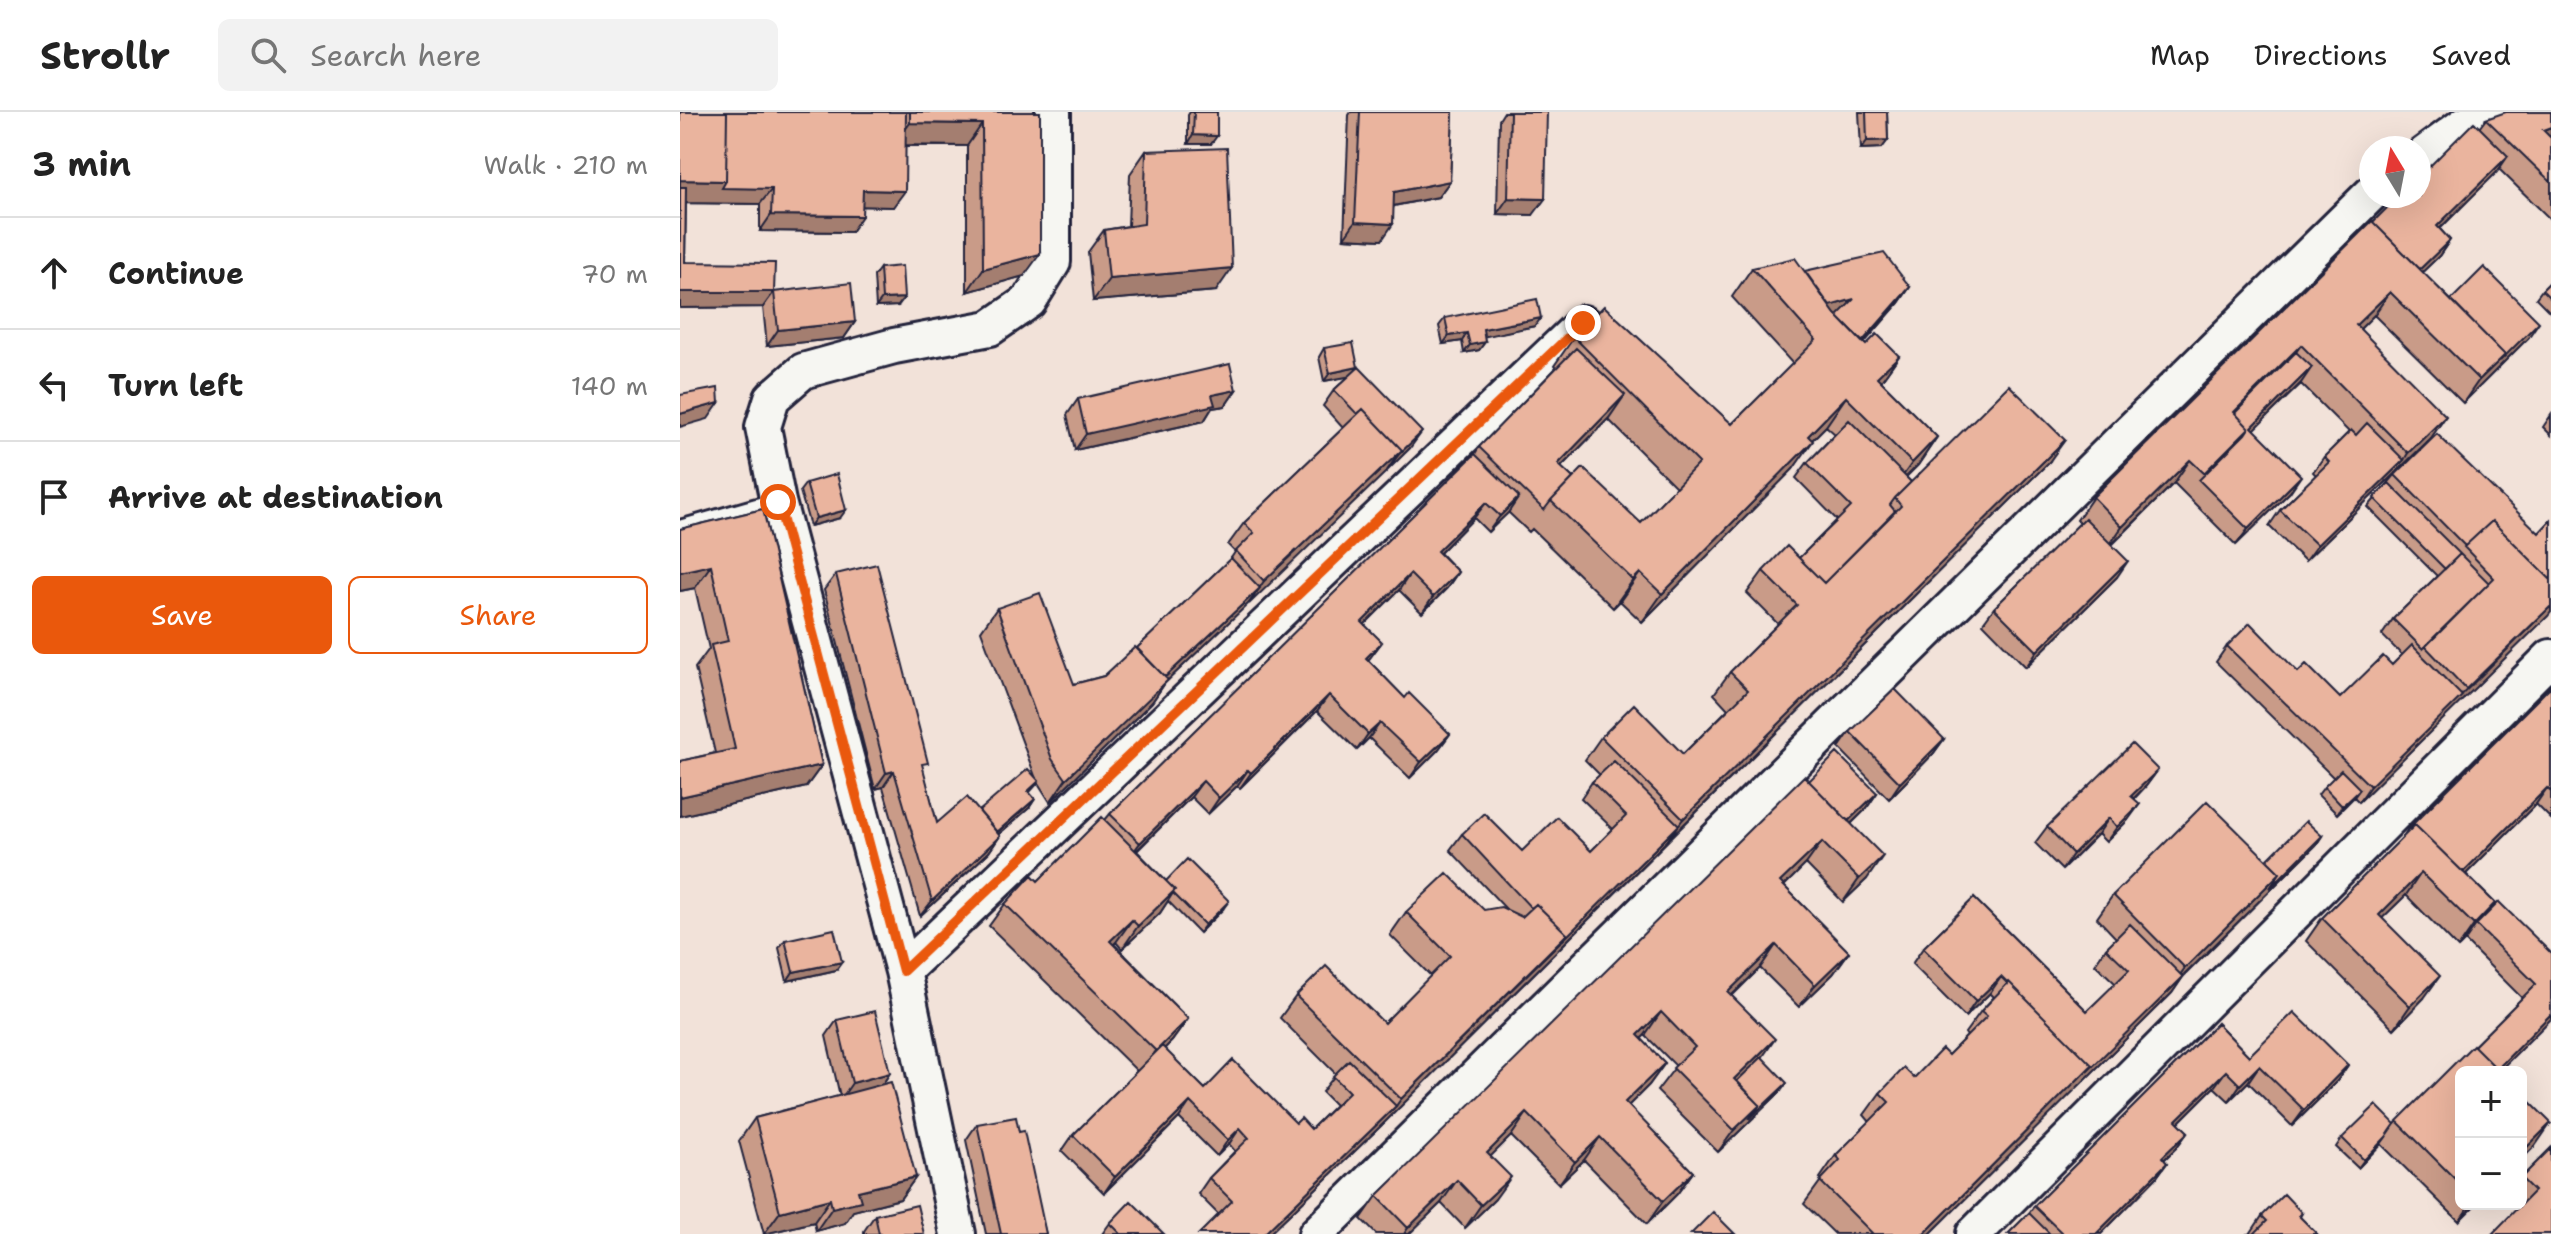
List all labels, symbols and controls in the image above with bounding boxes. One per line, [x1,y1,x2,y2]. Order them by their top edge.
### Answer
search box [218,19,778,91]
text: Strollr [40,30,170,81]
icon: search [246,33,290,77]
text: Search here [310,35,482,76]
text: Map [2150,36,2210,74]
text: Directions [2254,36,2388,74]
text: Saved [2432,36,2511,74]
north arrow [2359,136,2431,208]
text: 3 min [32,141,131,187]
text: Walk · 210 m [484,147,648,182]
icon: ahead [32,251,76,295]
text: Continue [108,253,244,294]
text: 70 m [581,256,648,291]
route end [1565,305,1601,341]
icon: left [32,363,76,407]
text: Turn left [108,365,243,406]
text: 140 m [571,368,648,403]
icon: arrive [32,475,76,519]
text: Arrive at destination [108,477,443,518]
route start [760,484,796,520]
button: Save [32,576,332,654]
button: Share [348,576,648,654]
map controls [2455,1066,2527,1210]
button: + [2455,1066,2527,1138]
button: − [2455,1138,2527,1210]

